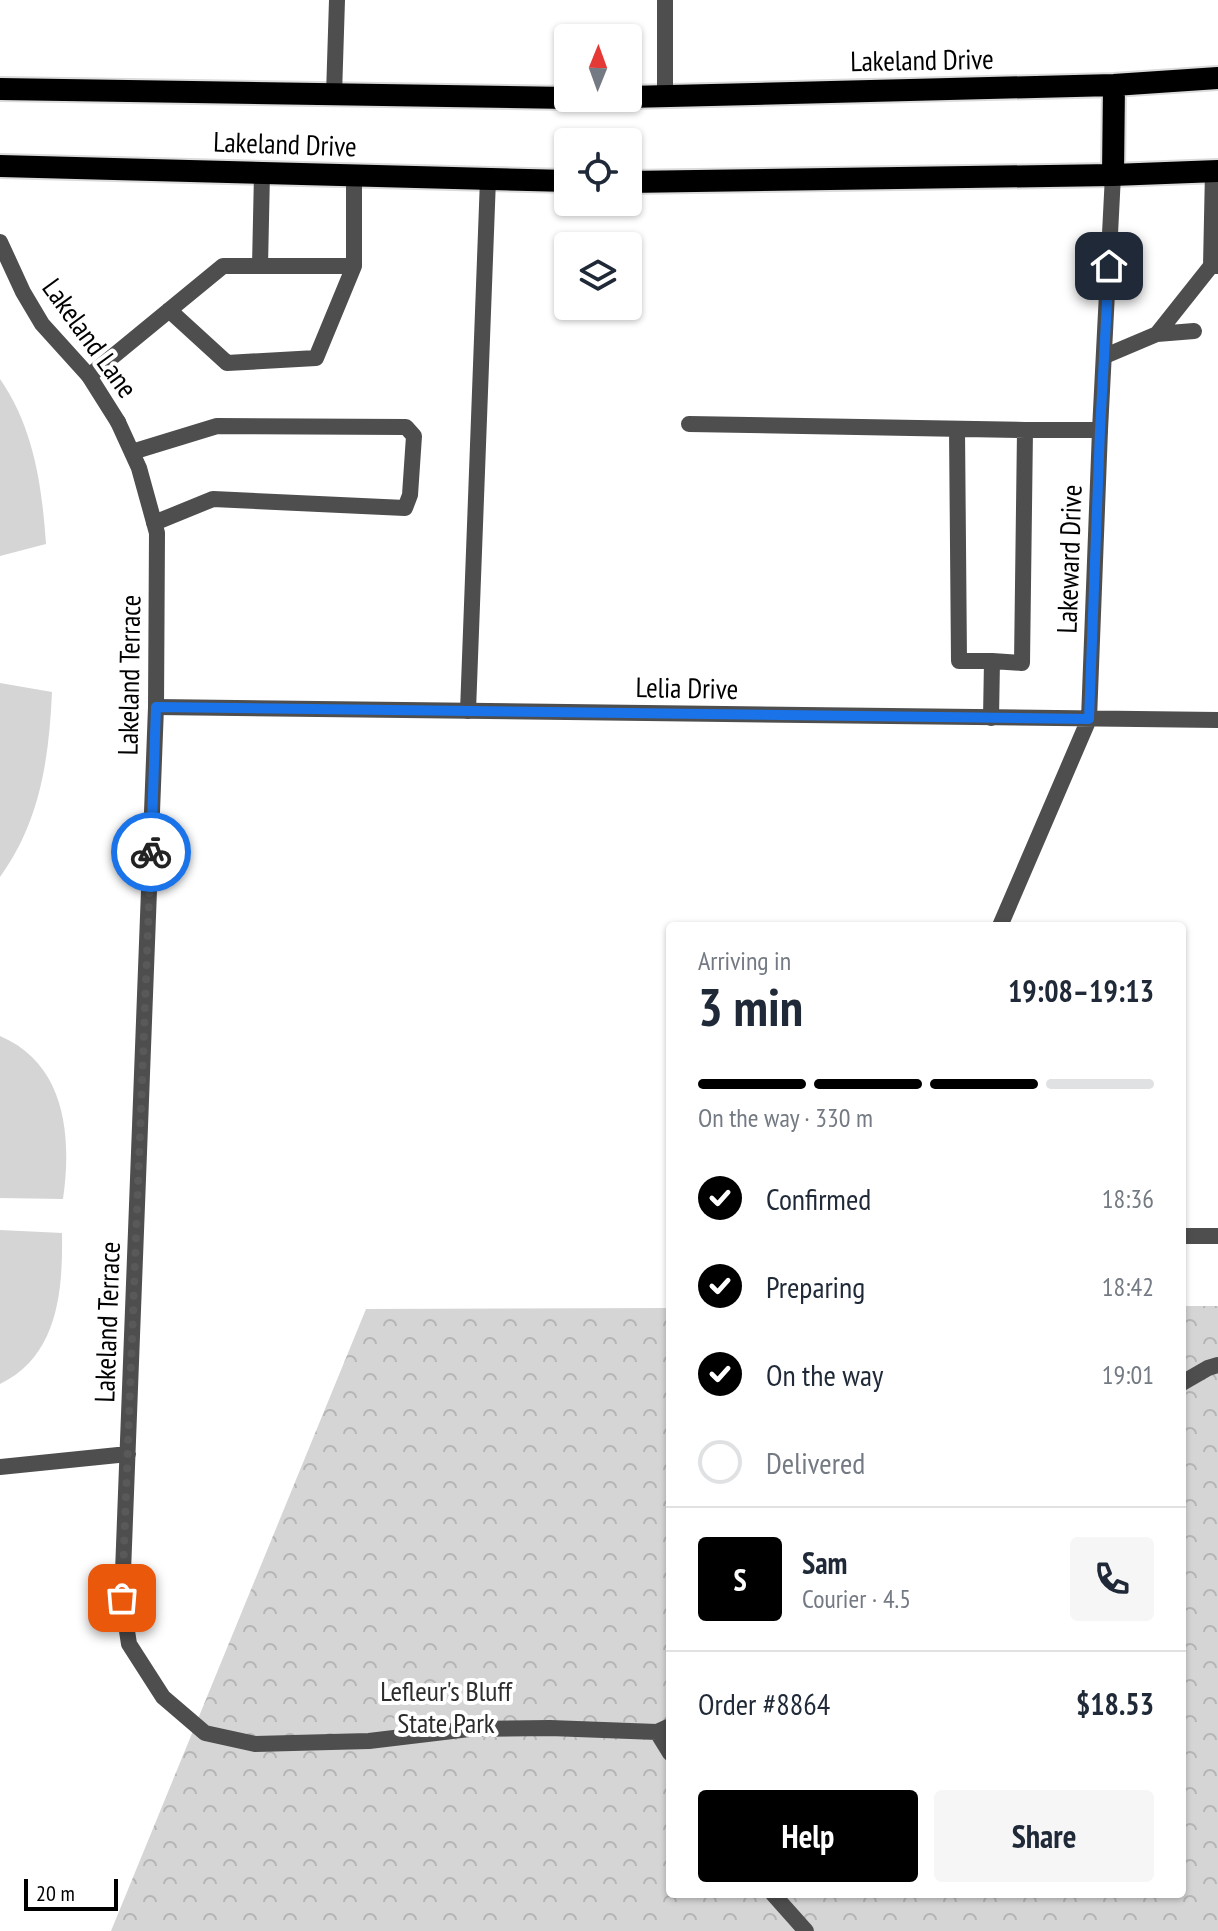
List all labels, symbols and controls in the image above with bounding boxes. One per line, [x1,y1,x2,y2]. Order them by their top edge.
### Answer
north arrow [554,24,642,112]
map controls [554,24,642,320]
street label: Lakeland Drive [850,40,994,79]
street label: Lakeland Drive [213,123,357,164]
button: locate [554,128,642,216]
button: layers [554,232,642,320]
pin [1075,232,1143,300]
icon: home [1087,244,1131,288]
street label: Lakeland Lane [35,271,146,405]
street label: Lakeward Drive [1047,484,1090,634]
street label: Lakeland Terrace [109,594,148,756]
street label: Lelia Drive [635,668,739,707]
courier [111,812,191,892]
icon: bike [129,830,173,874]
text: Arriving in [698,944,791,977]
text: 19:08–19:13 [1008,971,1154,1010]
text: 3 min [698,973,803,1040]
text: On the way · 330 m [698,1101,873,1134]
icon: check [698,1176,742,1220]
text: Confirmed [766,1179,871,1218]
text: 18:36 [1102,1182,1154,1215]
street label: Lakeland Terrace [85,1241,128,1403]
icon: check [698,1264,742,1308]
text: Preparing [766,1267,865,1306]
text: 18:42 [1102,1270,1154,1303]
icon: check [698,1352,742,1396]
text: On the way [766,1355,883,1394]
text: 19:01 [1102,1358,1154,1391]
text: Delivered [766,1443,865,1482]
button: phone [1070,1537,1154,1621]
text: Sam [802,1543,847,1582]
text: S [733,1560,747,1599]
pin [88,1564,156,1632]
icon: bag [100,1576,144,1620]
text: Courier · 4.5 [802,1582,911,1615]
park label: Lefleur's Bluff State Park [380,1672,514,1741]
text: Order #8864 [698,1684,830,1723]
text: $18.53 [1076,1684,1154,1723]
button: Help [698,1790,918,1882]
button: Share [934,1790,1154,1882]
scale bar [24,1875,118,1911]
text: 20 m [36,1879,75,1907]

